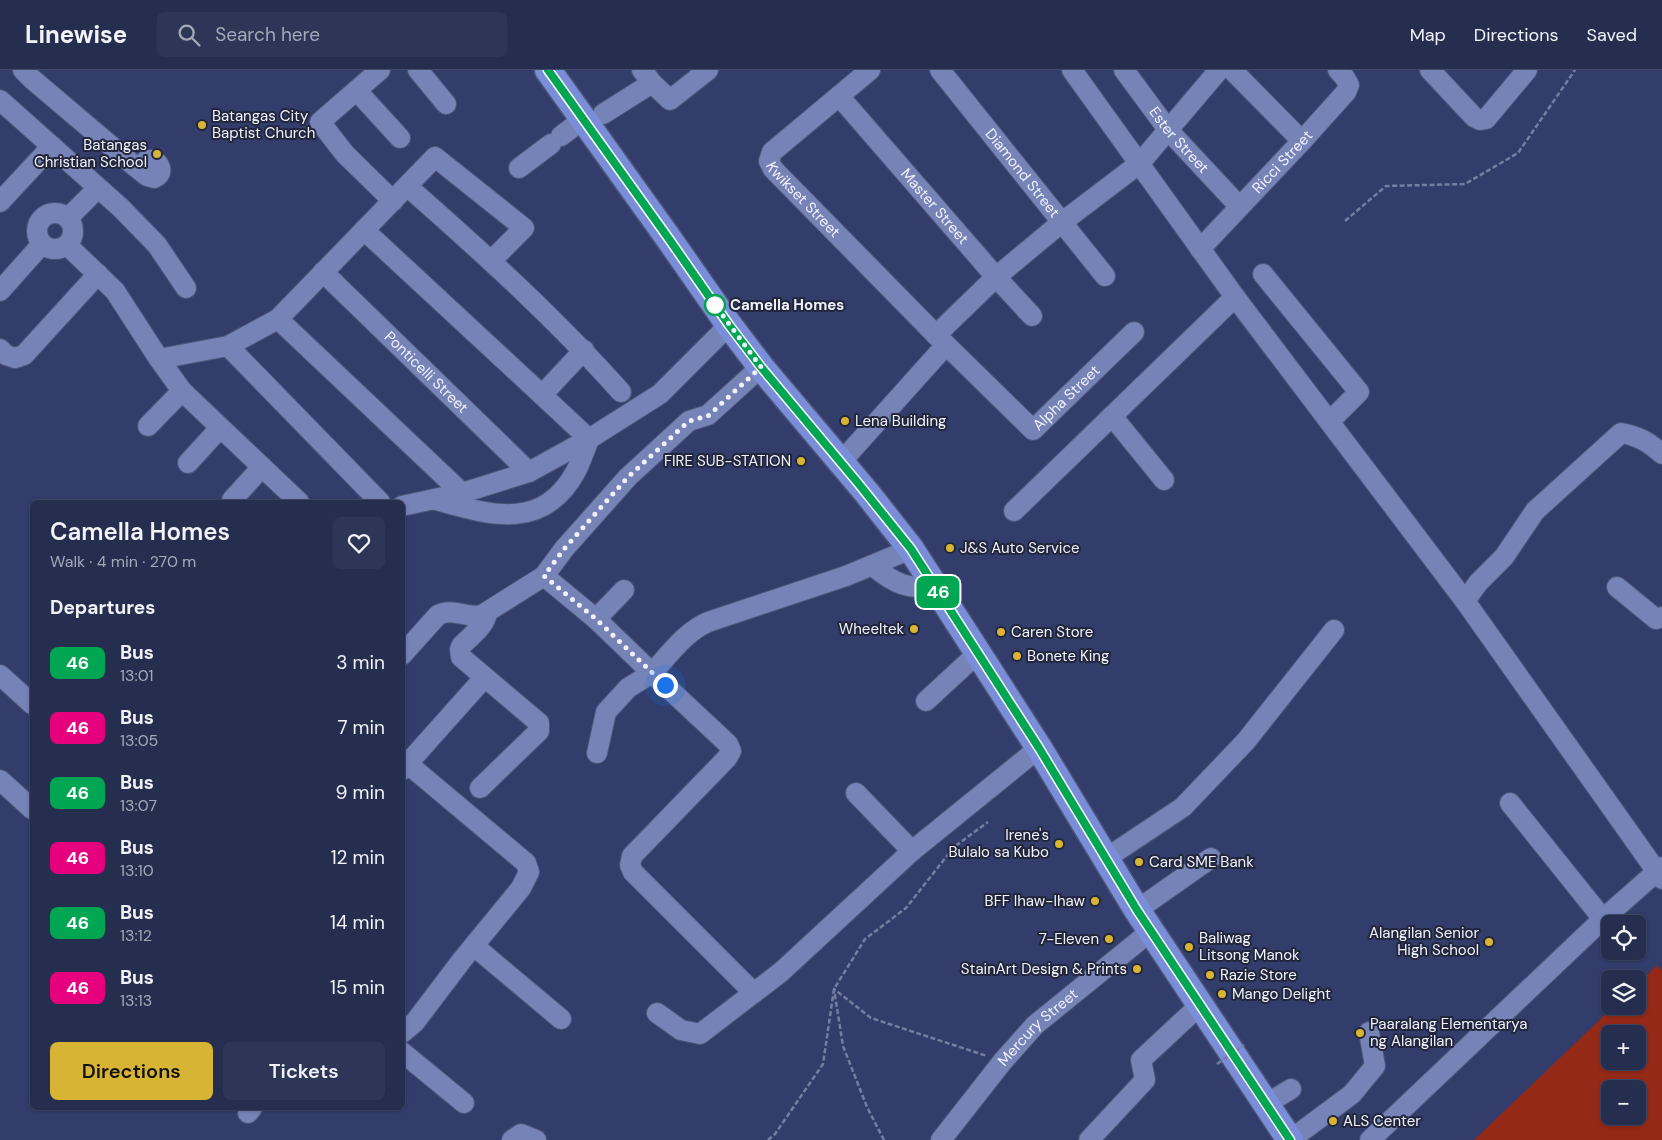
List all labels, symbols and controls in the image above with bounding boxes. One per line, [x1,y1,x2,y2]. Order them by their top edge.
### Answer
search box [157,12,507,57]
text: Linewise [25,19,127,50]
icon: search [175,21,203,49]
text: Search here [215,22,320,47]
text: Map [1410,23,1446,47]
text: Directions [1474,23,1559,47]
text: Saved [1587,23,1637,47]
street label: Ester Street [1144,103,1213,178]
place label: Batangas City Baptist Church [212,106,315,143]
marker: Batangas City Baptist Church [196,119,208,131]
street label: Diamond Street [981,124,1064,222]
street label: Ricci Street [1248,126,1317,198]
place label: Batangas Christian School [34,135,147,172]
marker: Batangas Christian School [151,148,163,160]
street label: Kwikset Street [761,159,845,242]
street label: Master Street [896,164,973,249]
marker: Camella Homes [704,294,726,316]
place label: Camella Homes [730,295,844,315]
street label: Ponticelli Street [380,327,473,418]
street label: Alpha Street [1028,360,1104,435]
place label: Lena Building [855,411,946,431]
marker: Lena Building [839,415,851,427]
place label: FIRE SUB-STATION [664,451,791,471]
marker: FIRE SUB-STATION [795,455,807,467]
text: Camella Homes [50,516,230,547]
button: heart [333,517,385,569]
place label: J&S Auto Service [960,538,1080,558]
marker: J&S Auto Service [944,542,956,554]
text: Walk · 4 min · 270 m [50,551,196,572]
line badge: 46 [916,576,960,608]
text: 46 [926,580,950,604]
text: Departures [50,595,155,620]
place label: Wheeltek [839,619,904,639]
place label: Caren Store [1011,622,1093,642]
marker: Wheeltek [908,623,920,635]
marker: Caren Store [995,626,1007,638]
text: Bus [120,640,154,665]
place label: Bonete King [1027,646,1109,666]
text: 3 min [336,650,385,675]
marker: Bonete King [1011,650,1023,662]
text: 46 [66,651,89,675]
text: 13:01 [120,665,154,686]
your location [653,673,678,698]
text: Bus [120,705,154,730]
text: 7 min [337,715,385,740]
text: 46 [66,716,89,740]
text: 13:05 [120,730,158,751]
text: Bus [120,770,154,795]
text: 9 min [336,780,385,805]
text: 46 [66,781,89,805]
text: 13:07 [120,795,157,816]
place label: Irene's Bulalo sa Kubo [949,825,1049,862]
text: Bus [120,835,154,860]
marker: Irene's Bulalo sa Kubo [1053,838,1065,850]
text: 12 min [331,845,385,870]
text: 46 [66,846,89,870]
place label: Card SME Bank [1149,852,1254,872]
marker: Card SME Bank [1133,856,1145,868]
text: 13:10 [120,860,154,881]
place label: BFF Ihaw-Ihaw [985,891,1086,911]
marker: BFF Ihaw-Ihaw [1089,895,1101,907]
text: Bus [120,900,154,925]
text: 14 min [330,910,385,935]
text: 46 [66,911,89,935]
map controls [1601,915,1646,1125]
button: locate [1601,915,1646,960]
place label: Alangilan Senior High School [1369,923,1479,960]
text: 13:12 [120,925,152,946]
place label: Baliwag Litsong Manok [1199,928,1300,965]
place label: 7-Eleven [1039,929,1099,949]
marker: 7-Eleven [1103,933,1115,945]
marker: Alangilan Senior High School [1483,936,1495,948]
marker: Baliwag Litsong Manok [1183,941,1195,953]
place label: StainArt Design & Prints [961,959,1127,979]
marker: StainArt Design & Prints [1131,963,1143,975]
text: Bus [120,965,154,990]
place label: Razie Store [1220,965,1297,985]
marker: Razie Store [1204,969,1216,981]
button: layers [1601,970,1646,1015]
text: 15 min [330,975,385,1000]
text: 46 [66,976,89,1000]
street label: Mercury Street [993,984,1082,1070]
place label: Mango Delight [1232,984,1331,1004]
marker: Mango Delight [1216,988,1228,1000]
text: 13:13 [120,990,152,1011]
place label: Paaralang Elementarya ng Alangilan [1370,1014,1527,1051]
button: + [1601,1025,1646,1070]
marker: Paaralang Elementarya ng Alangilan [1354,1027,1366,1039]
button: Directions [50,1042,213,1100]
button: Tickets [223,1042,385,1100]
button: − [1601,1080,1646,1125]
place label: ALS Center [1343,1111,1421,1131]
marker: ALS Center [1327,1115,1339,1127]

